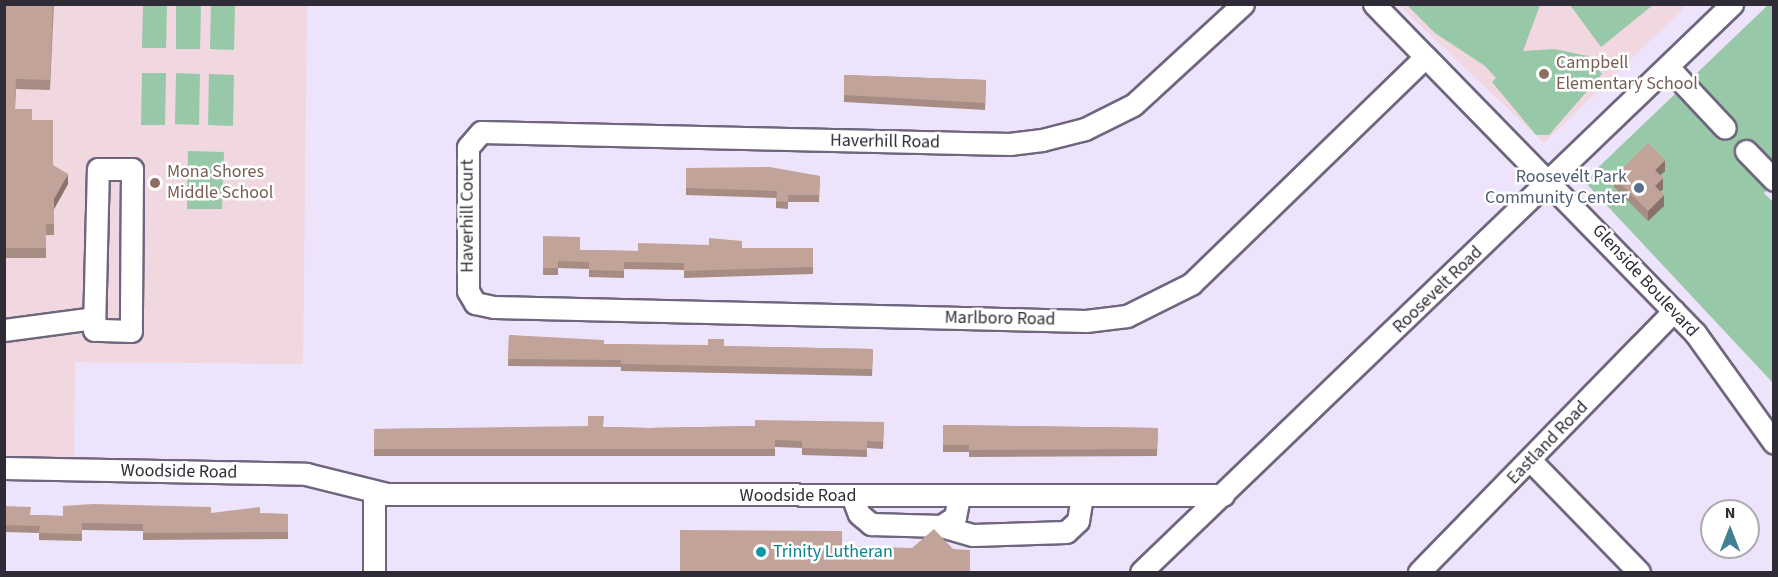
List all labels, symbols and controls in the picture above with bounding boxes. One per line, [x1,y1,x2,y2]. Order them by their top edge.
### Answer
place label: Campbell Elementary School [1556,53,1698,96]
marker: Campbell Elementary School [1537,67,1551,81]
street label: Haverhill Road [830,130,940,154]
street label: Haverhill Court [457,159,479,273]
place label: Mona Shores Middle School [167,162,273,204]
place label: Roosevelt Park Community Center [1485,167,1627,210]
marker: Mona Shores Middle School [148,176,162,190]
marker: Roosevelt Park Community Center [1632,181,1646,195]
street label: Glenside Boulevard [1587,220,1703,342]
street label: Roosevelt Road [1389,242,1487,338]
street label: Marlboro Road [944,307,1056,331]
street label: Eastland Road [1503,397,1593,489]
street label: Woodside Road [120,460,238,484]
street label: Woodside Road [740,485,856,507]
north arrow [1700,499,1760,559]
text: N [1725,502,1735,524]
place label: Trinity Lutheran [773,541,893,563]
marker: Trinity Lutheran [754,545,768,559]

